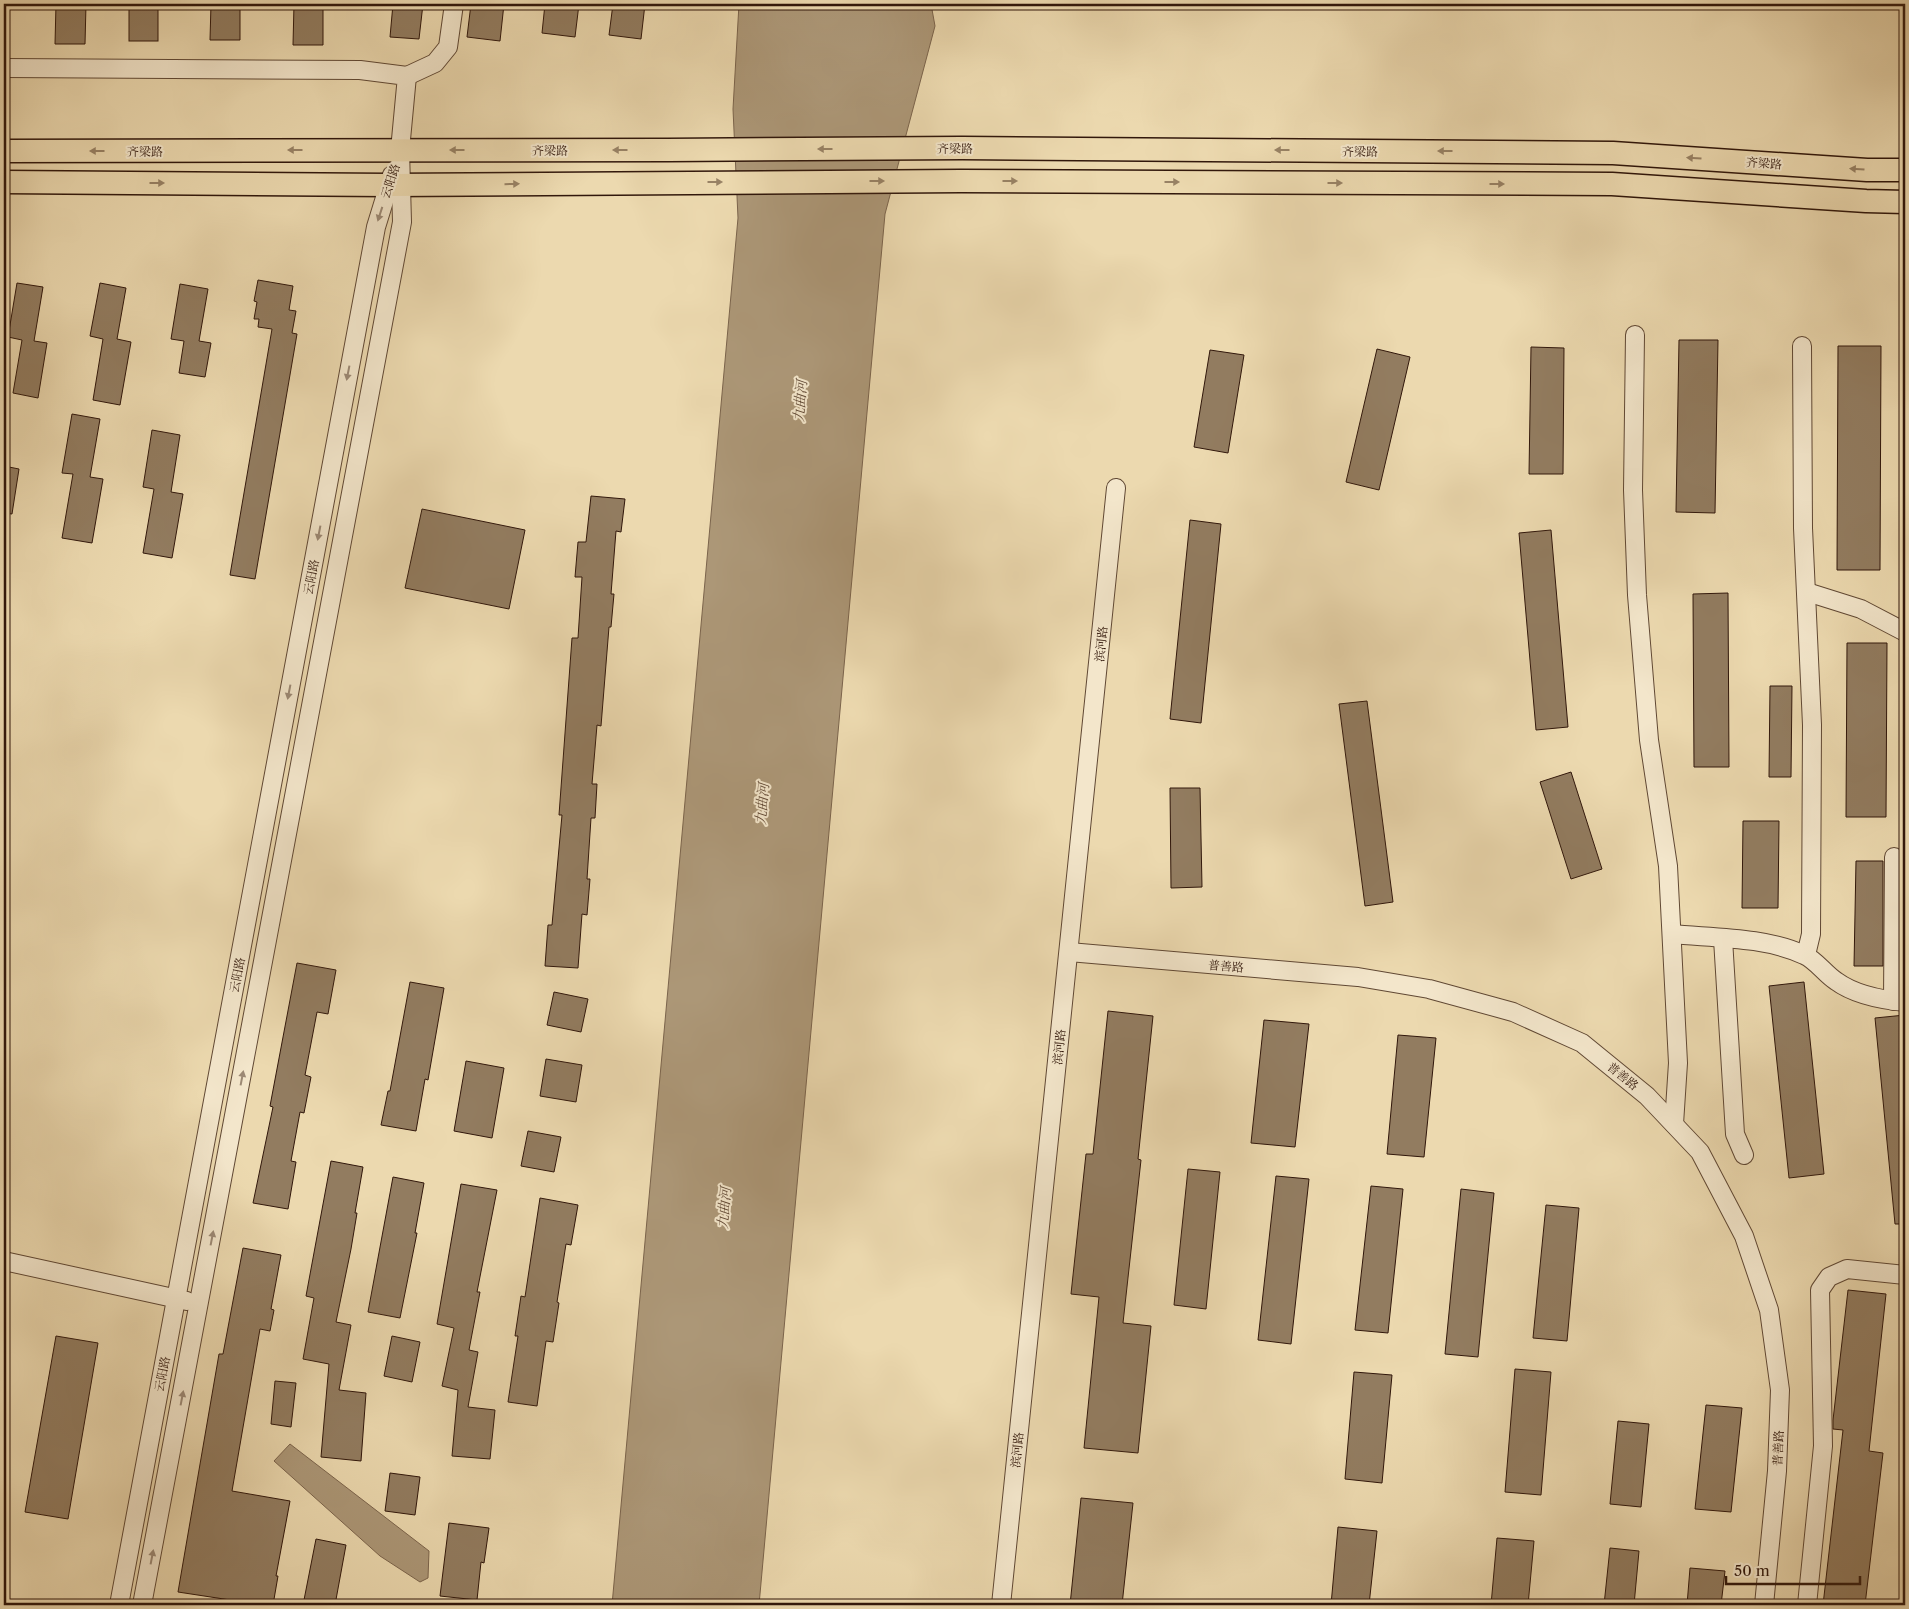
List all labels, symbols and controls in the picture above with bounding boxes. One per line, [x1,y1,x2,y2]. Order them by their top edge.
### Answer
street label: 齐梁路 [937,141,973,156]
street label: 齐梁路 [532,143,568,158]
street label: 齐梁路 [127,144,163,159]
street label: 齐梁路 [1342,144,1378,159]
one-way arrow [817,145,833,153]
one-way arrow [286,146,302,154]
one-way arrow [449,146,465,154]
one-way arrow [611,146,627,154]
one-way arrow [1274,146,1290,154]
one-way arrow [89,147,105,155]
one-way arrow [1436,147,1452,155]
one-way arrow [1686,154,1702,162]
street label: 齐梁路 [1746,154,1782,172]
street label: 云阳路 [377,162,403,200]
one-way arrow [1848,164,1864,172]
one-way arrow [869,177,885,185]
one-way arrow [1002,177,1018,185]
one-way arrow [707,178,723,186]
one-way arrow [1165,178,1181,186]
one-way arrow [150,179,166,187]
one-way arrow [1327,179,1343,187]
one-way arrow [505,180,521,188]
one-way arrow [1490,180,1506,188]
one-way arrow [375,206,383,221]
one-way arrow [344,365,352,381]
water label: 九曲河 [789,376,811,423]
one-way arrow [314,525,322,541]
street label: 云阳路 [300,558,322,596]
street label: 滨河路 [1092,625,1110,663]
one-way arrow [285,685,293,701]
water label: 九曲河 [751,779,773,826]
street label: 云阳路 [226,956,248,994]
street label: 普善路 [1207,957,1245,975]
street label: 滨河路 [1050,1028,1068,1066]
street label: 普善路 [1604,1059,1642,1093]
one-way arrow [238,1070,246,1086]
water label: 九曲河 [713,1183,735,1230]
one-way arrow [208,1230,216,1246]
street label: 云阳路 [151,1355,173,1393]
one-way arrow [178,1389,186,1405]
street label: 普善路 [1770,1430,1786,1466]
street label: 滨河路 [1008,1431,1026,1469]
one-way arrow [148,1549,156,1565]
scale bar [1726,1554,1860,1586]
text: 50 m [1734,1561,1770,1580]

